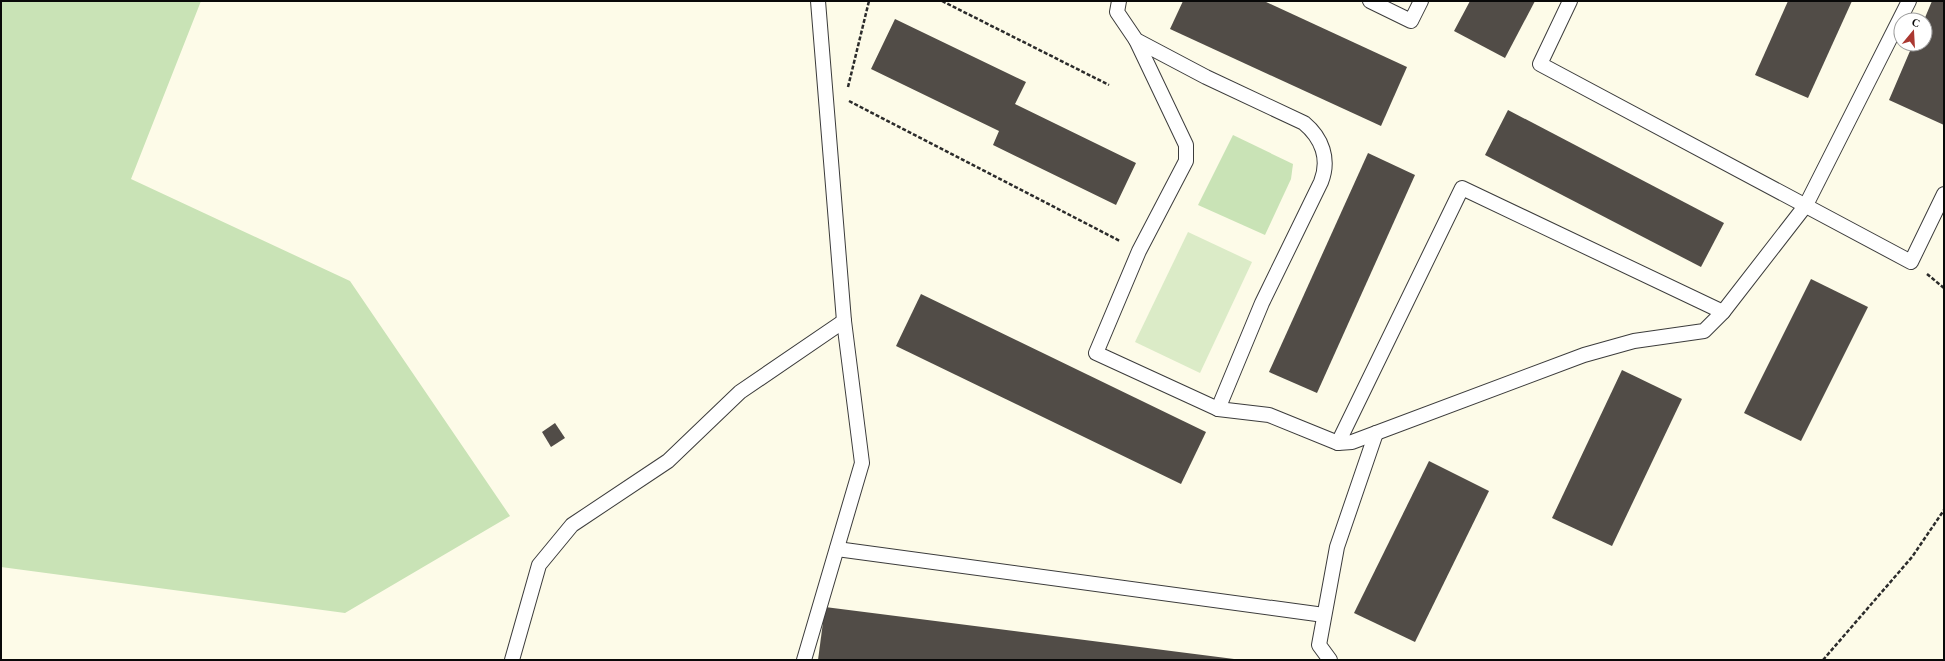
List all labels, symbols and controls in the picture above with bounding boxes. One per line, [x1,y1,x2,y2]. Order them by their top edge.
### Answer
north arrow [1893,12,1933,52]
text: С [1910,16,1922,29]

